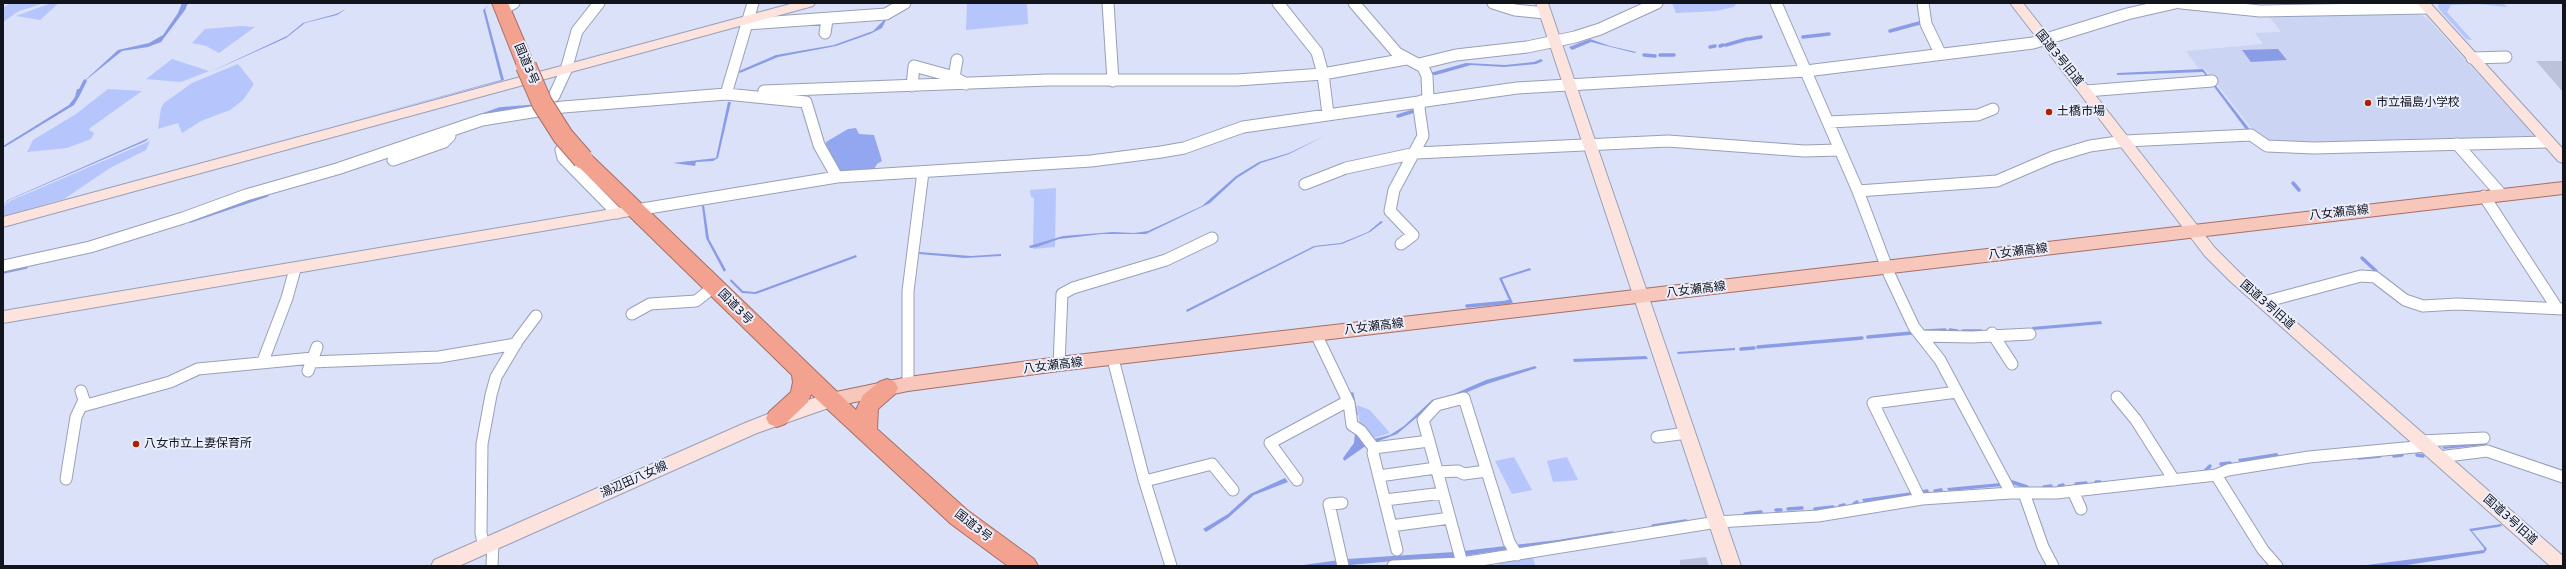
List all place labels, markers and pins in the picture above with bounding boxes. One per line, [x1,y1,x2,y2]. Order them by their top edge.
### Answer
place label: 市立福島小学校 [2376,96,2460,110]
marker: 市立福島小学校 [2363,98,2373,108]
place label: 土橋市場 [2057,105,2105,119]
marker: 土橋市場 [2044,107,2054,117]
place label: 八女市立上妻保育所 [144,437,252,451]
marker: 八女市立上妻保育所 [131,439,141,449]

